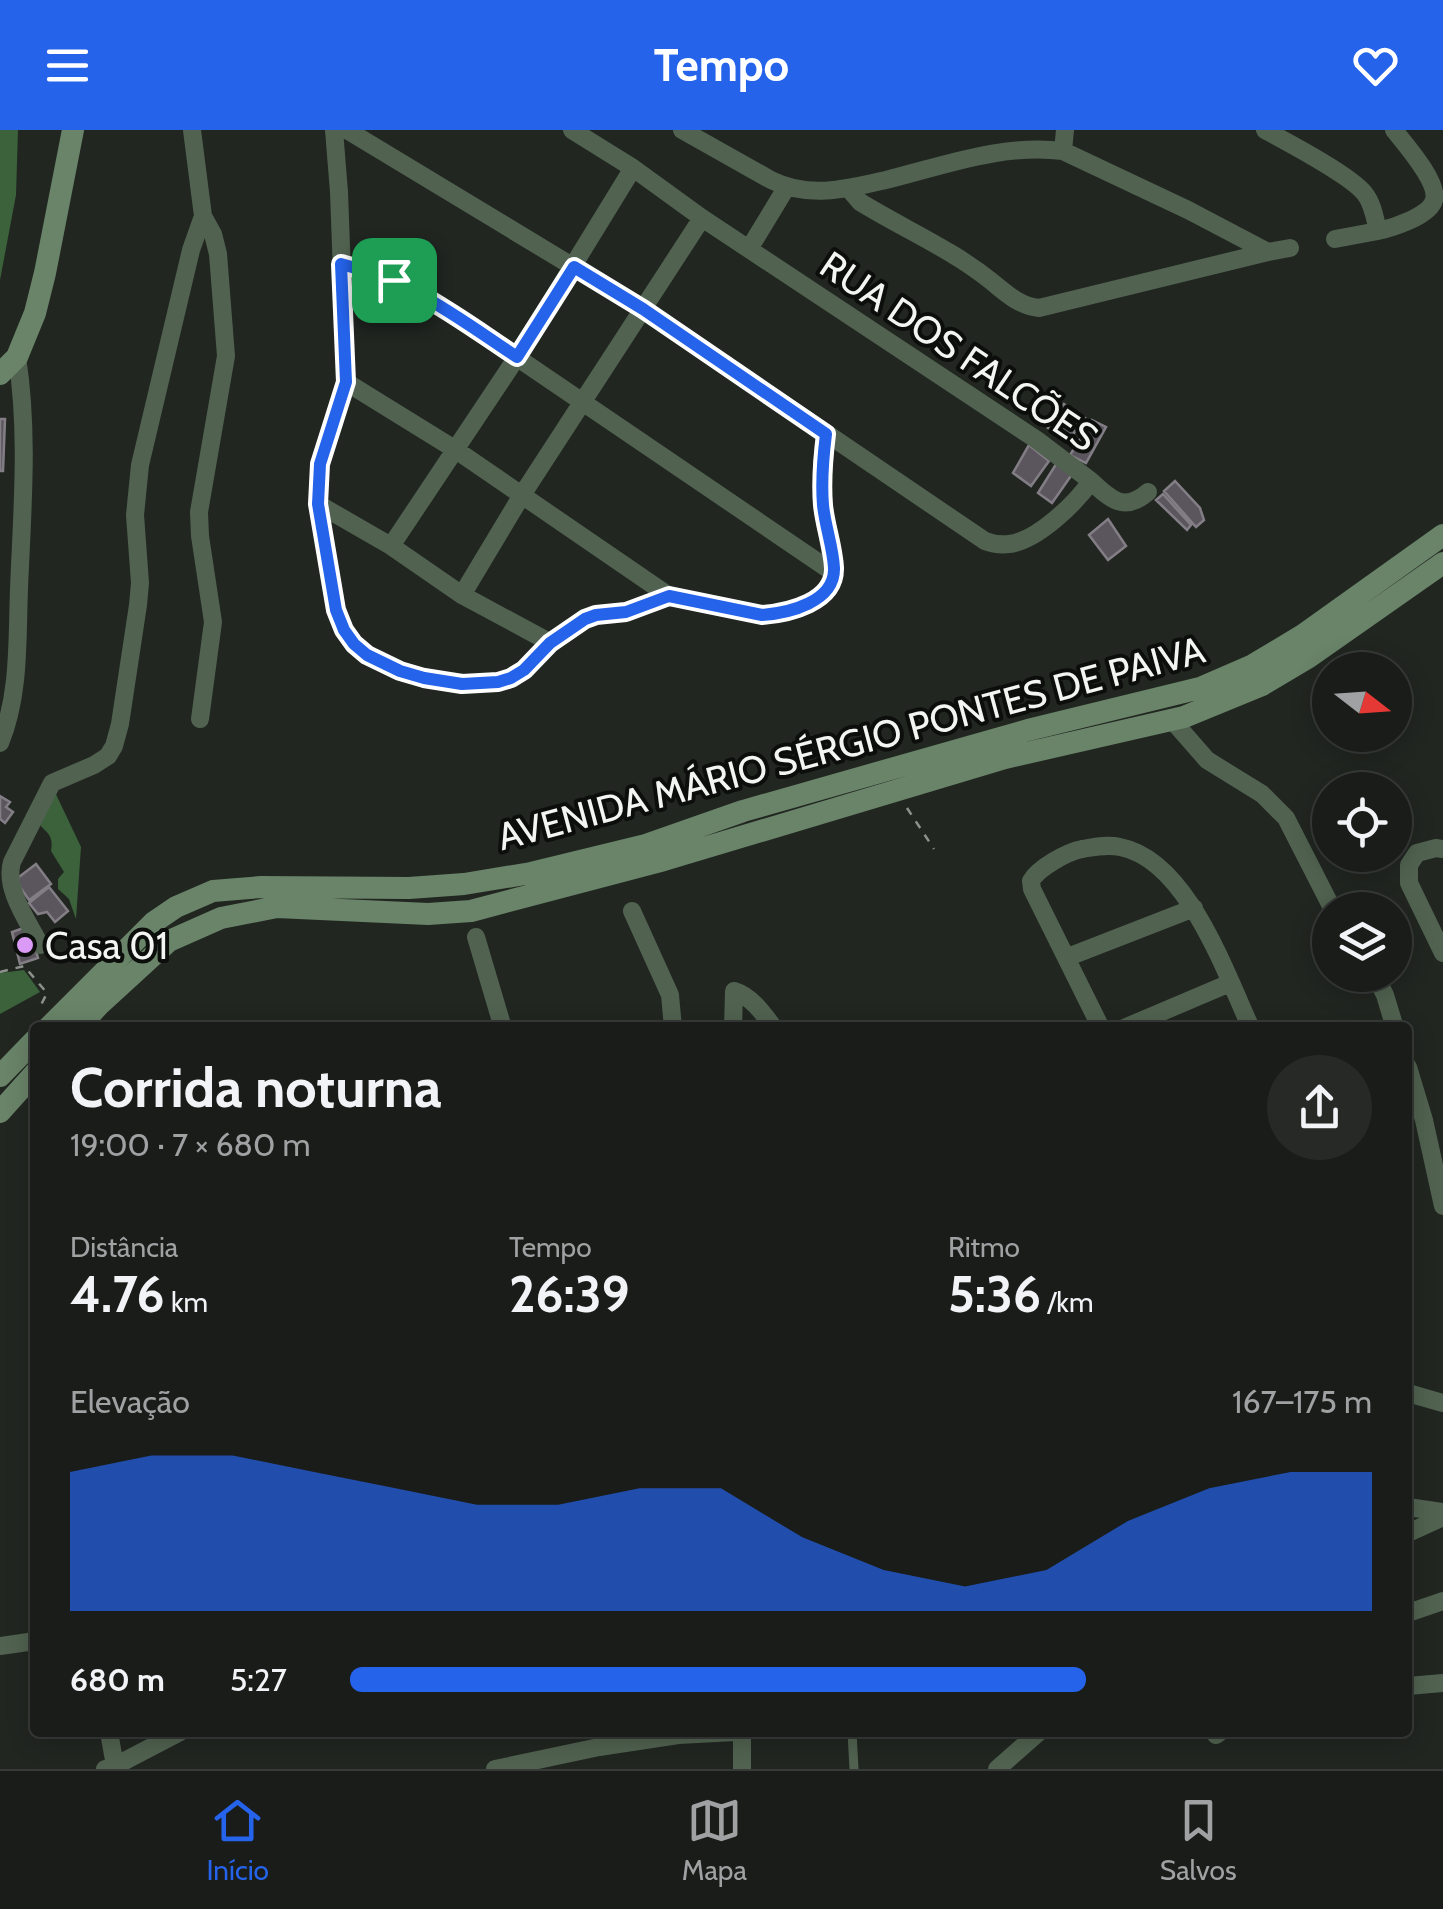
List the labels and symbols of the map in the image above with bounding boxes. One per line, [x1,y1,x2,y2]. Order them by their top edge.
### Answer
pin [352,238,437,323]
street label: RUA DOS FALCÕES [811,241,1107,461]
street label: AVENIDA MÁRIO SÉRGIO PONTES DE PAIVA [492,626,1210,860]
north arrow [1312,652,1412,752]
place label: Casa 01 [45,922,168,969]
marker: Casa 01 [14,934,36,956]

